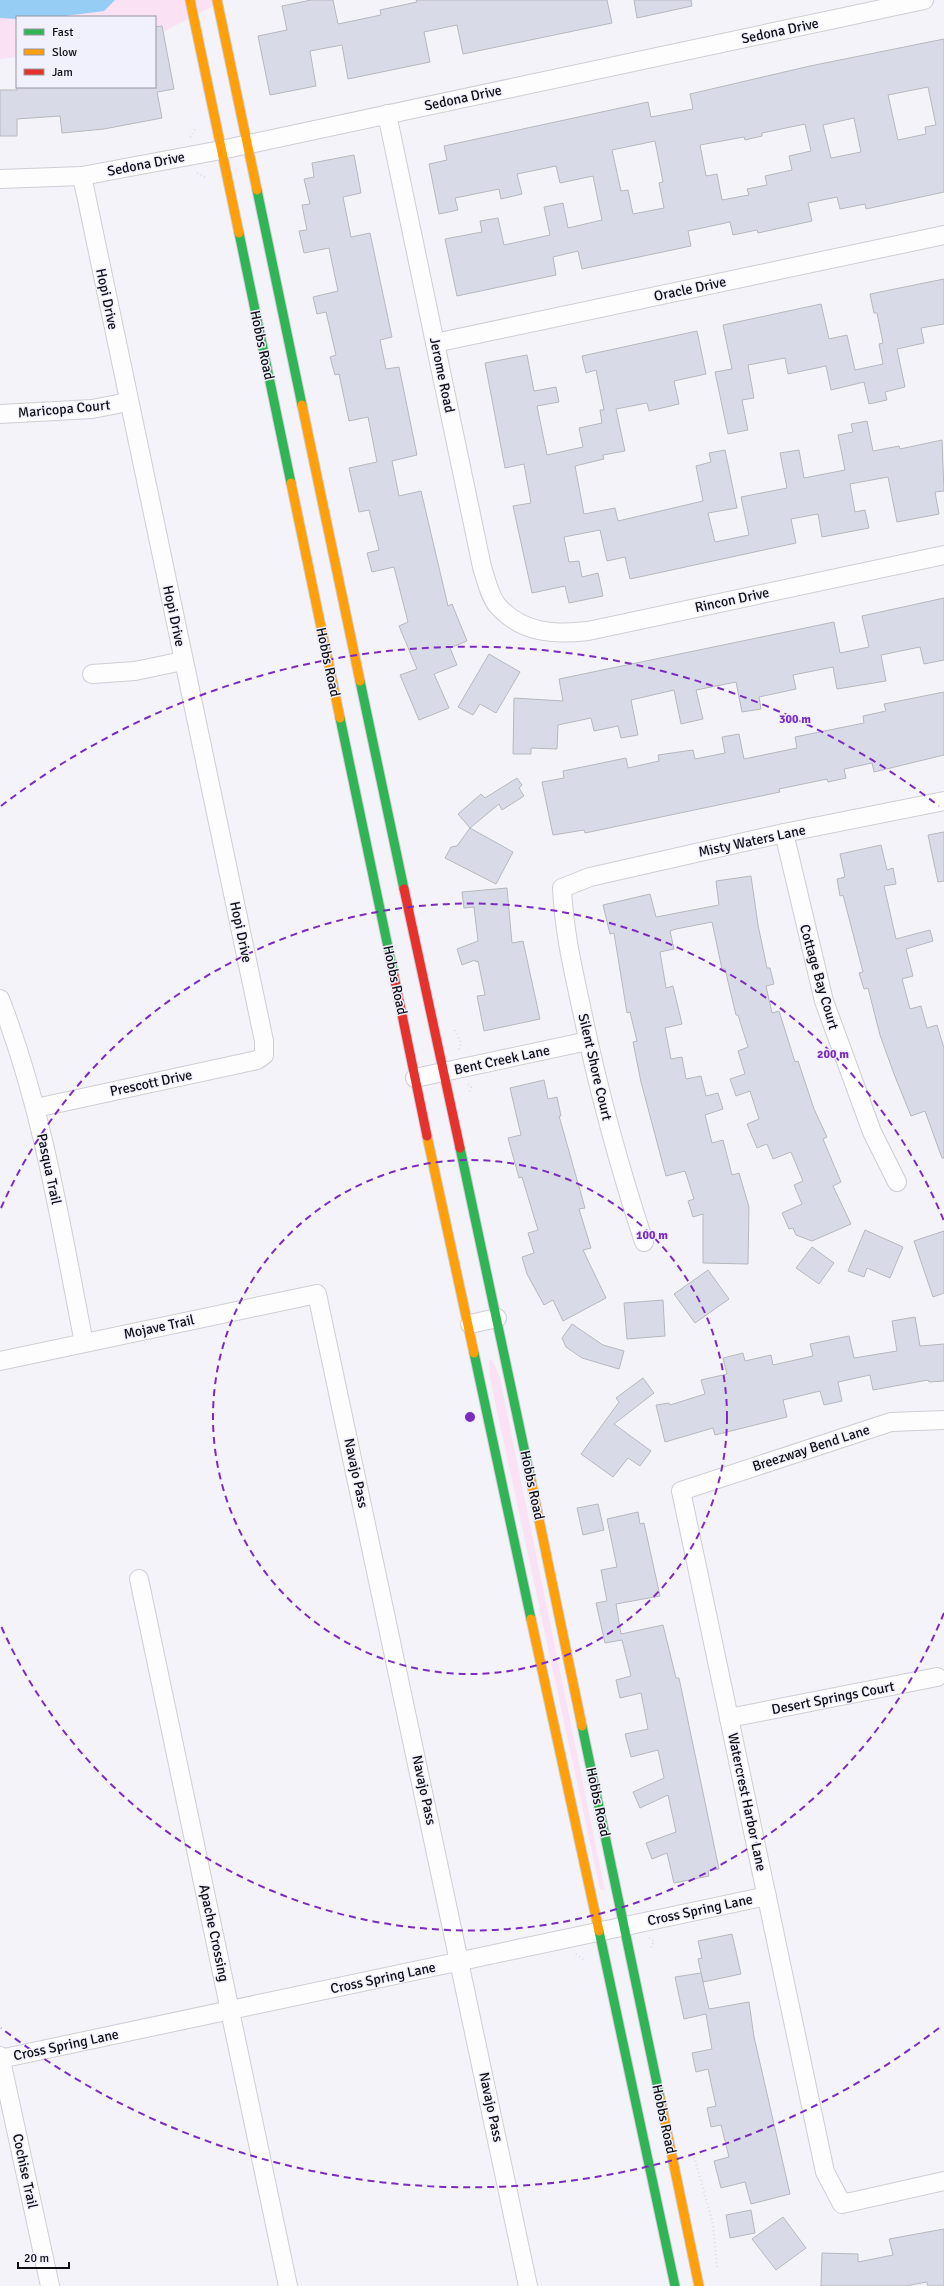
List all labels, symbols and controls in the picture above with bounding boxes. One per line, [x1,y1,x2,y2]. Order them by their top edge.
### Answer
street label: Sedona Drive [740,15,820,47]
legend [16,16,156,88]
text: Fast [52,25,73,40]
text: Slow [52,45,77,60]
text: Jam [52,65,73,80]
street label: Sedona Drive [423,82,503,114]
street label: Sedona Drive [106,148,186,180]
street label: Hopi Drive [92,267,122,331]
street label: Oracle Drive [652,273,728,305]
street label: Hobbs Road [246,309,278,381]
street label: Jerome Road [426,336,458,414]
street label: Maricopa Court [17,396,111,422]
street label: Hopi Drive [159,584,189,648]
street label: Rincon Drive [693,584,771,616]
street label: Hobbs Road [312,626,344,698]
text: 300 m [779,712,811,727]
street label: Misty Waters Lane [697,821,807,861]
street label: Hopi Drive [226,900,256,964]
street label: Cottage Bay Court [796,923,842,1032]
street label: Hobbs Road [379,944,411,1016]
street label: Silent Shore Court [574,1012,616,1122]
street label: Bent Creek Lane [453,1042,551,1078]
text: 200 m [817,1047,849,1062]
street label: Prescott Drive [108,1066,194,1100]
street label: Pasqua Trail [33,1132,65,1206]
text: 100 m [636,1228,668,1243]
street label: Mojave Trail [122,1311,196,1343]
centre of rings [463,1410,477,1424]
street label: Breezway Bend Lane [750,1421,872,1475]
street label: Navajo Pass [340,1436,372,1510]
street label: Hobbs Road [516,1449,548,1521]
street label: Desert Springs Court [770,1678,896,1718]
street label: Watercrest Harbor Lane [724,1731,770,1873]
street label: Navajo Pass [408,1753,440,1827]
street label: Hobbs Road [582,1766,614,1838]
street label: Apache Crossing [195,1883,233,1983]
street label: Cross Spring Lane [646,1891,754,1929]
street label: Cross Spring Lane [329,1959,437,1997]
street label: Cross Spring Lane [12,2026,120,2064]
street label: Navajo Pass [475,2070,507,2144]
street label: Hobbs Road [648,2083,680,2155]
street label: Cochise Trail [9,2132,41,2210]
scale bar [18,2244,69,2270]
text: 20 m [24,2251,49,2266]

